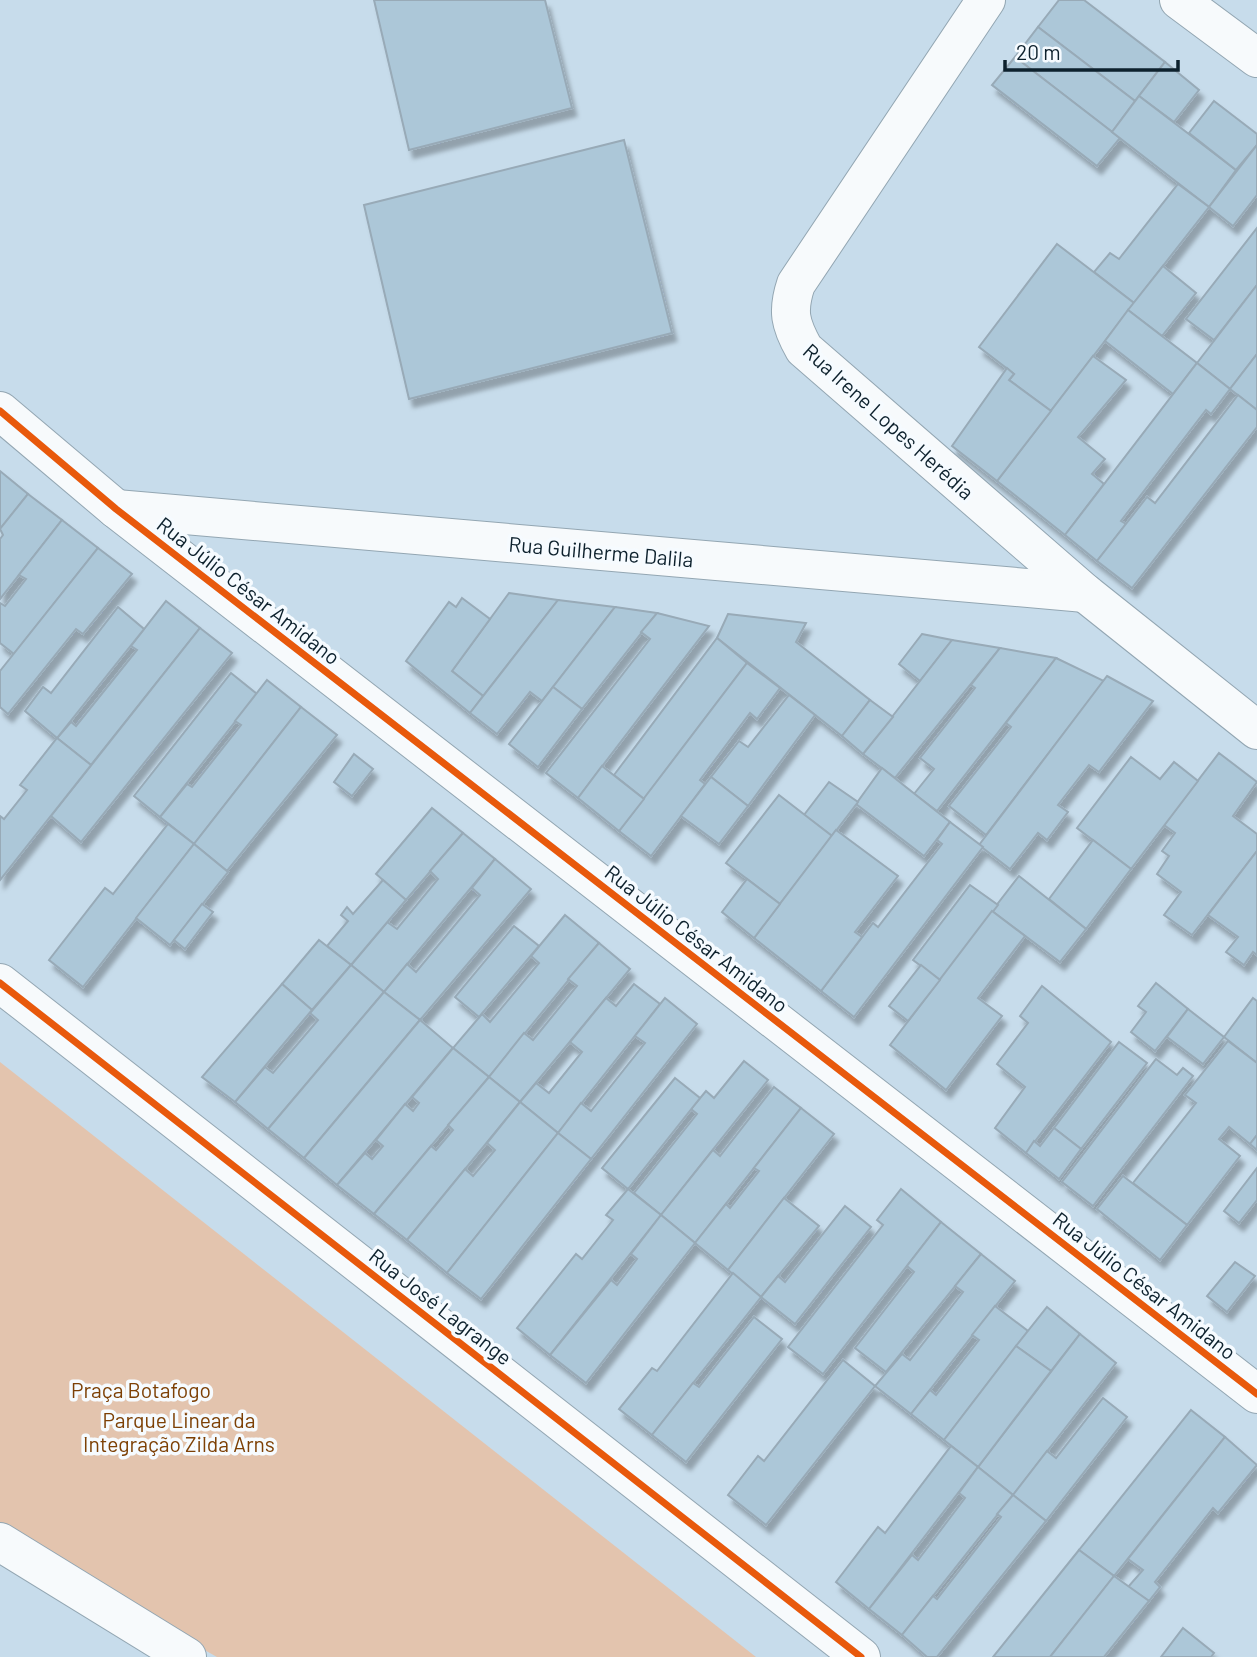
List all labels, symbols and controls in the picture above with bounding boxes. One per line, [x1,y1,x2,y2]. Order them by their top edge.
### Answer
scale bar [1005,28,1178,72]
text: 20 m [1016,39,1061,64]
street label: Rua Irene Lopes Herédia [798,338,980,504]
street label: Rua Júlio César Amidano [153,511,345,669]
street label: Rua Guilherme Dalila [508,530,694,572]
street label: Rua Júlio César Amidano [601,859,793,1017]
street label: Rua Júlio César Amidano [1049,1206,1241,1364]
street label: Rua José Lagrange [365,1243,517,1369]
park label: Praça Botafogo [71,1377,211,1402]
park label: Parque Linear da Integração Zilda Arns [83,1407,275,1456]

